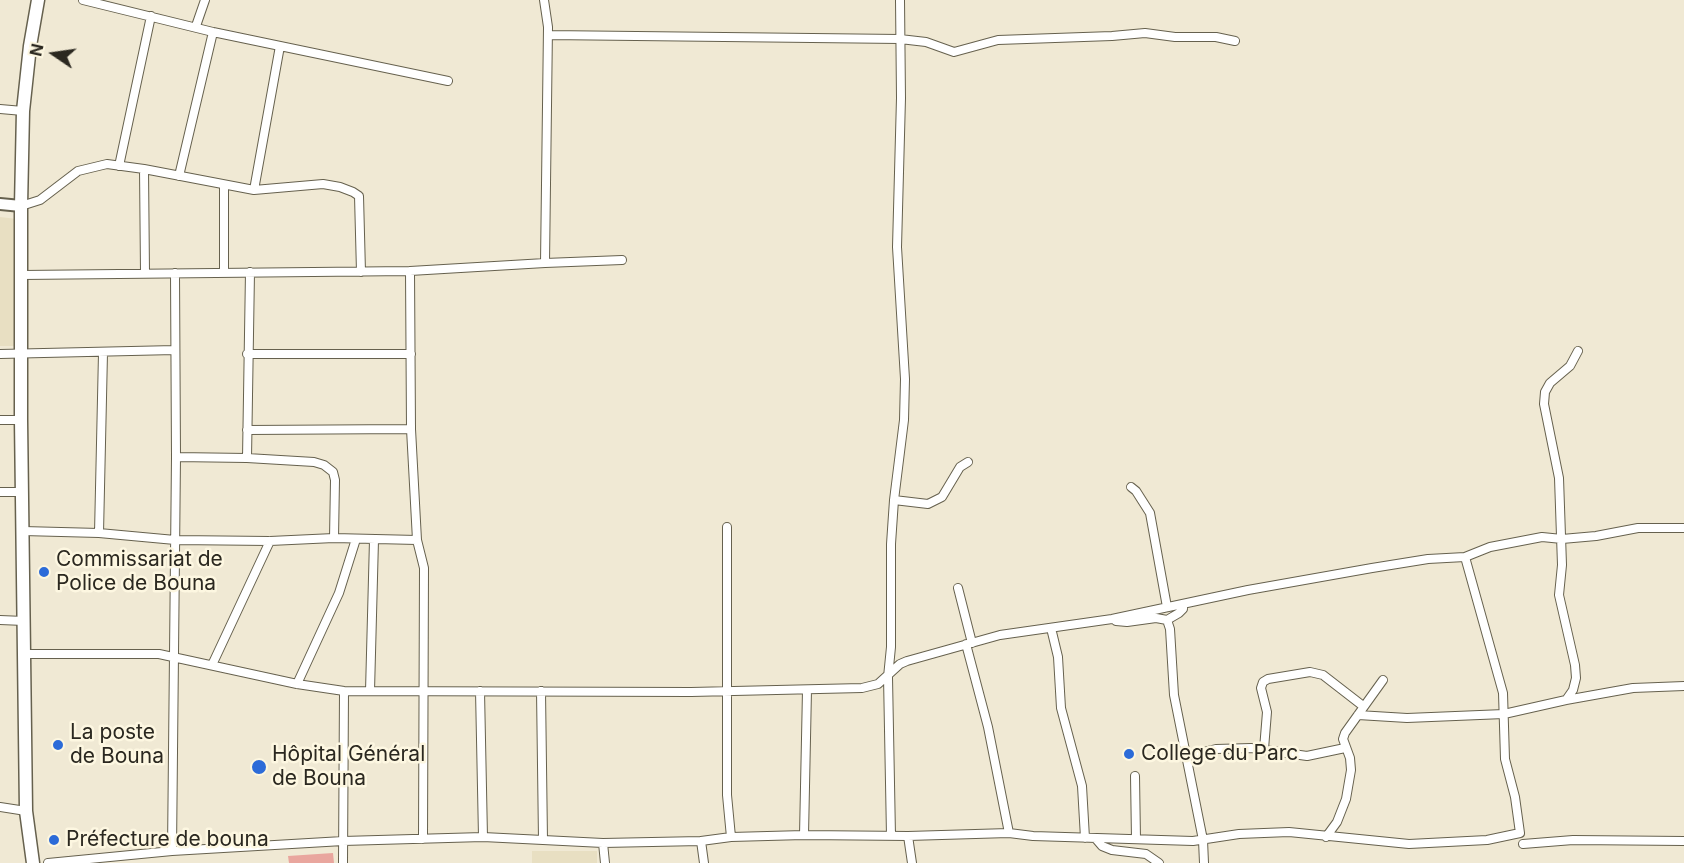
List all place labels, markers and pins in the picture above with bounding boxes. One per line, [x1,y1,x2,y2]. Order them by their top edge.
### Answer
place label: Commissariat de Police de Bouna [56,547,223,597]
marker: Commissariat de Police de Bouna [37,565,51,579]
place label: La poste de Bouna [70,720,164,770]
marker: La poste de Bouna [51,738,65,752]
place label: College du Parc [1141,741,1298,767]
place label: Hôpital Général de Bouna [272,742,425,792]
marker: College du Parc [1122,747,1136,761]
marker: Hôpital Général de Bouna [250,758,268,776]
place label: Préfecture de bouna [66,827,269,853]
marker: Préfecture de bouna [47,833,61,847]

